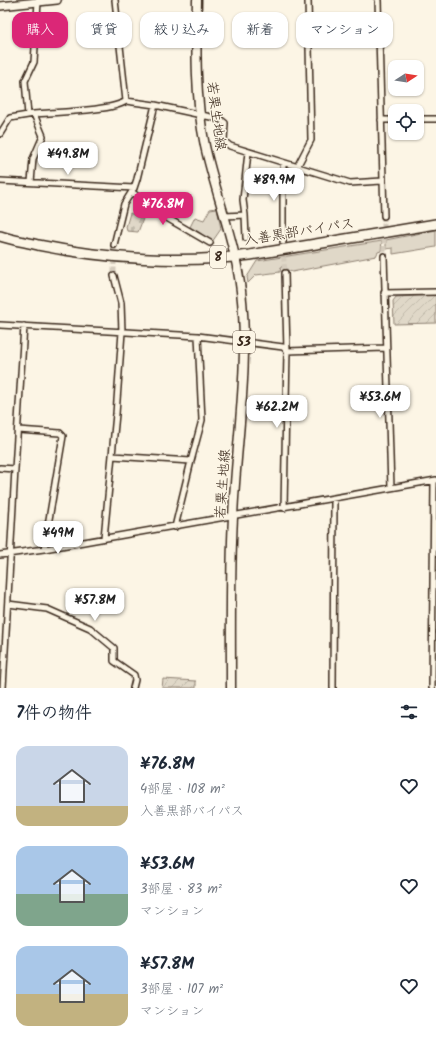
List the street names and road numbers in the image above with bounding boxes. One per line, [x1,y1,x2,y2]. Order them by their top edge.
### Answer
street label: 若栗生地線 [200,80,232,152]
street label: 入善黒部バイパス [242,212,356,252]
road number: 8 [210,246,226,268]
road number: 53 [233,331,255,353]
street label: 若栗生地線 [210,448,236,520]

